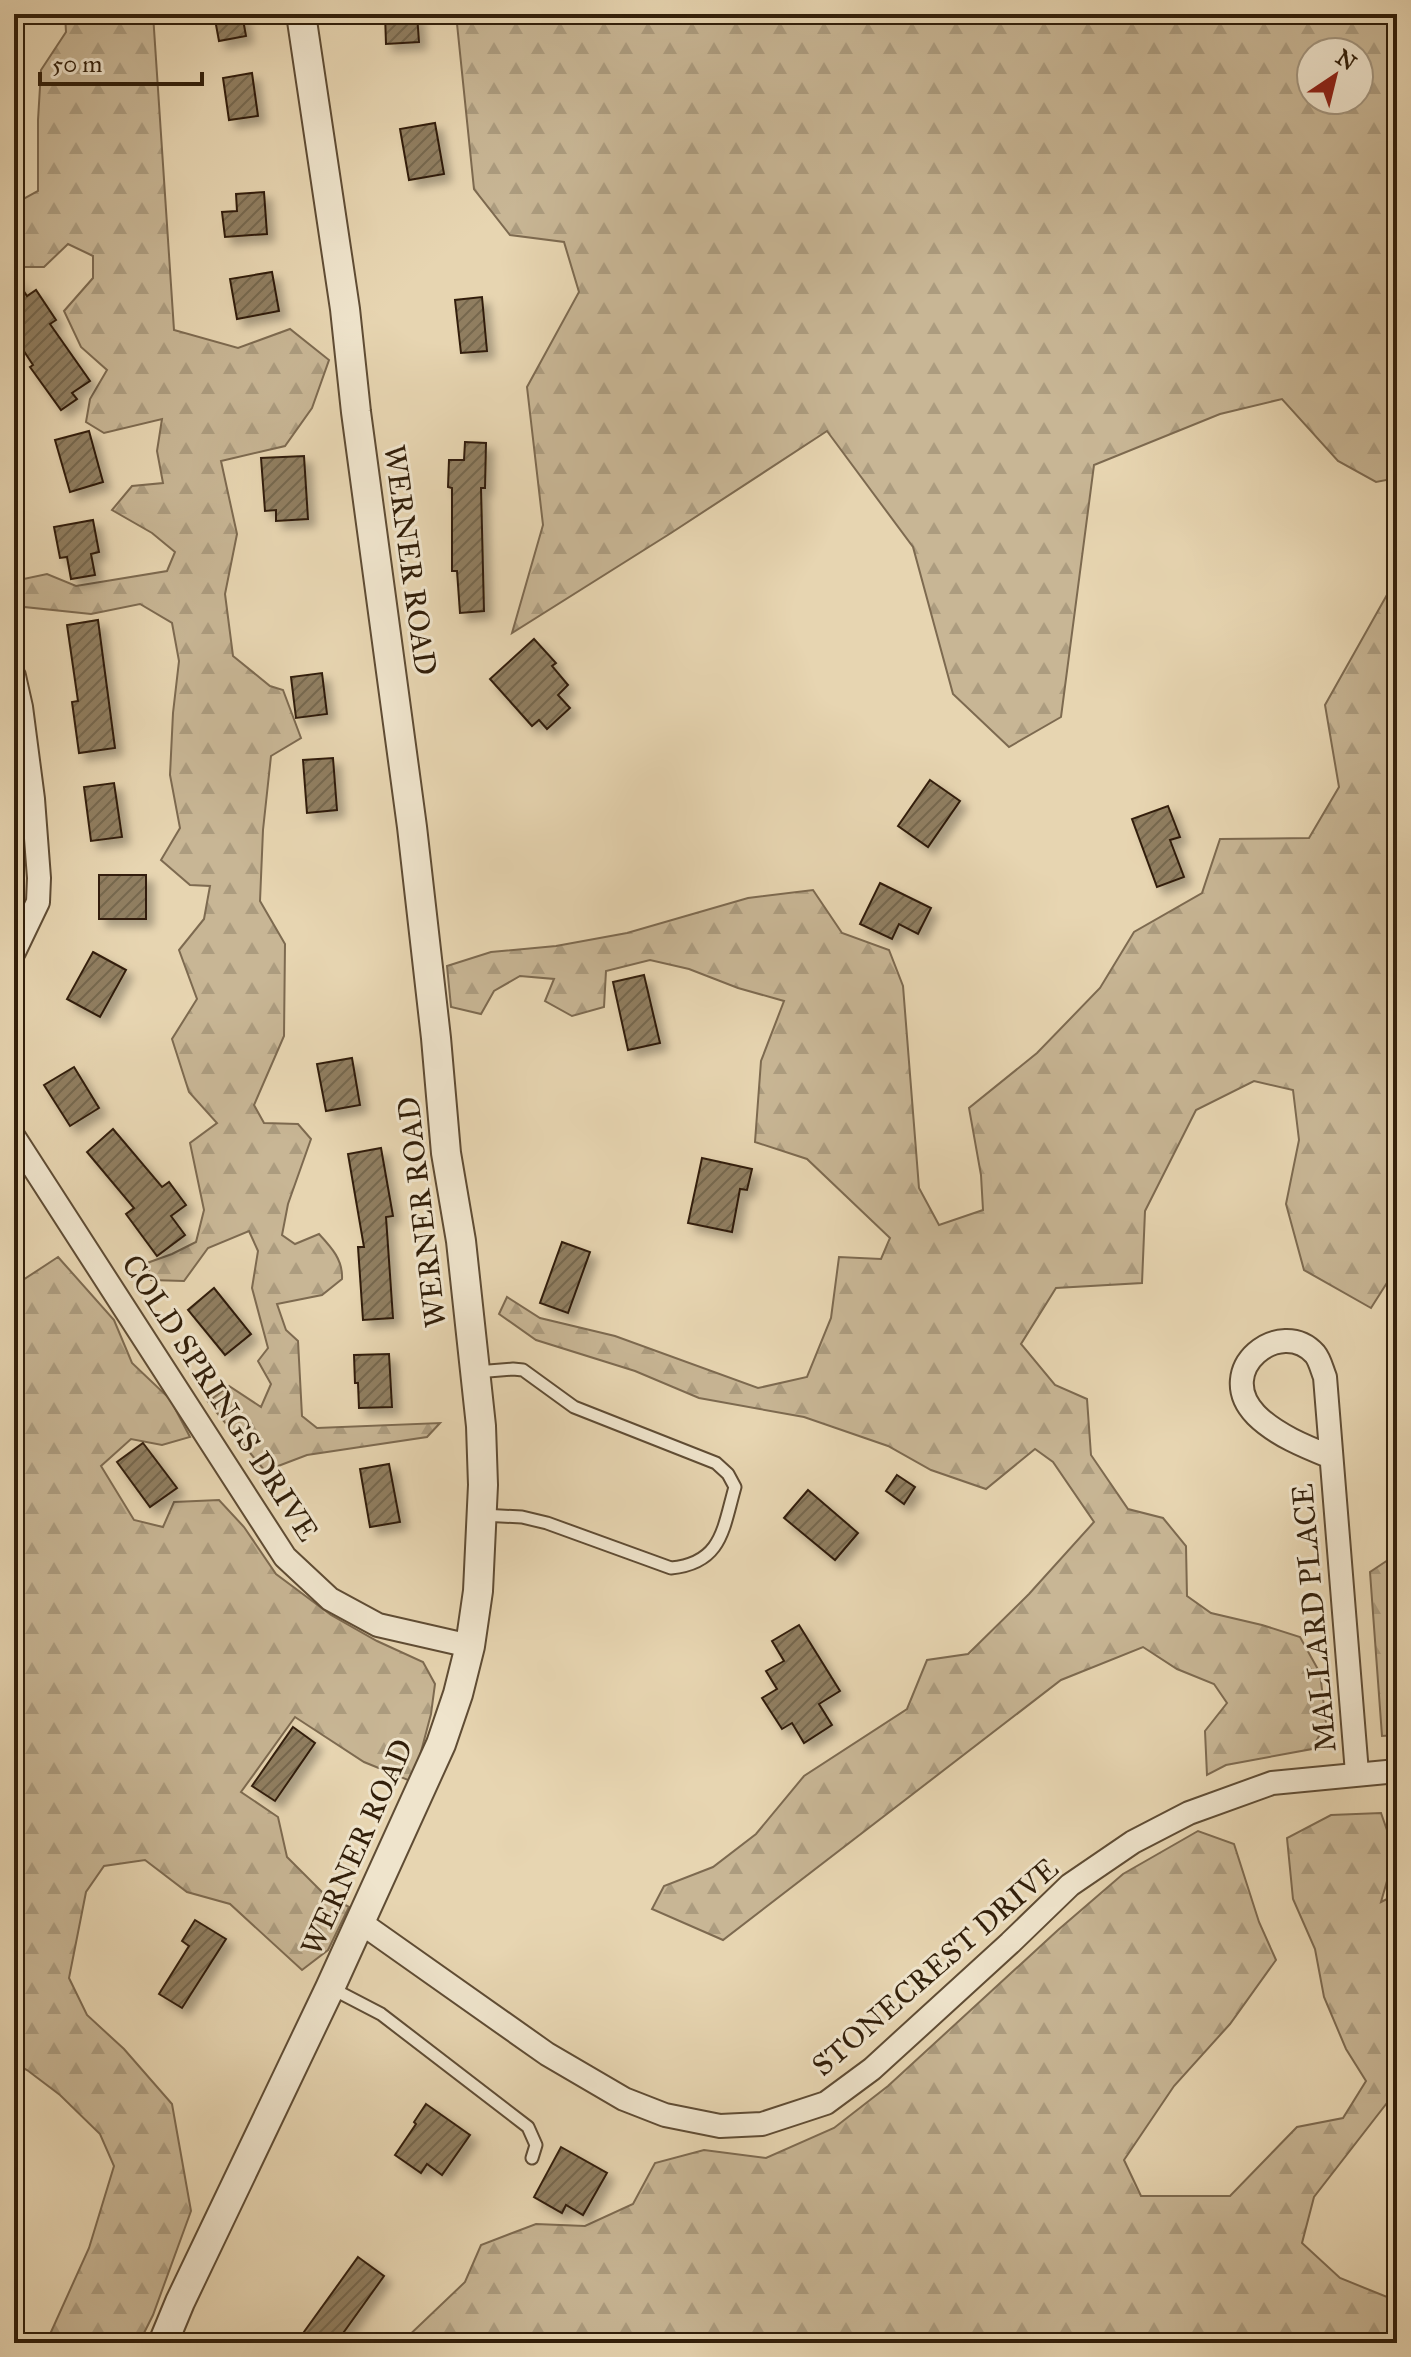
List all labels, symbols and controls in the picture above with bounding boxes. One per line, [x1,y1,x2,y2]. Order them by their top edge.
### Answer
scale bar [40,36,202,86]
north arrow [1295,36,1375,116]
text: N [1331,44,1362,77]
text: 50 m [52,49,102,79]
street label: WERNER ROAD [376,442,444,678]
street label: WERNER ROAD [390,1094,454,1330]
street label: COLD SPRINGS DRIVE [114,1248,326,1548]
street label: MALLARD PLACE [1284,1482,1344,1754]
street label: WERNER ROAD [293,1734,421,1960]
street label: STONECREST DRIVE [805,1850,1065,2084]

